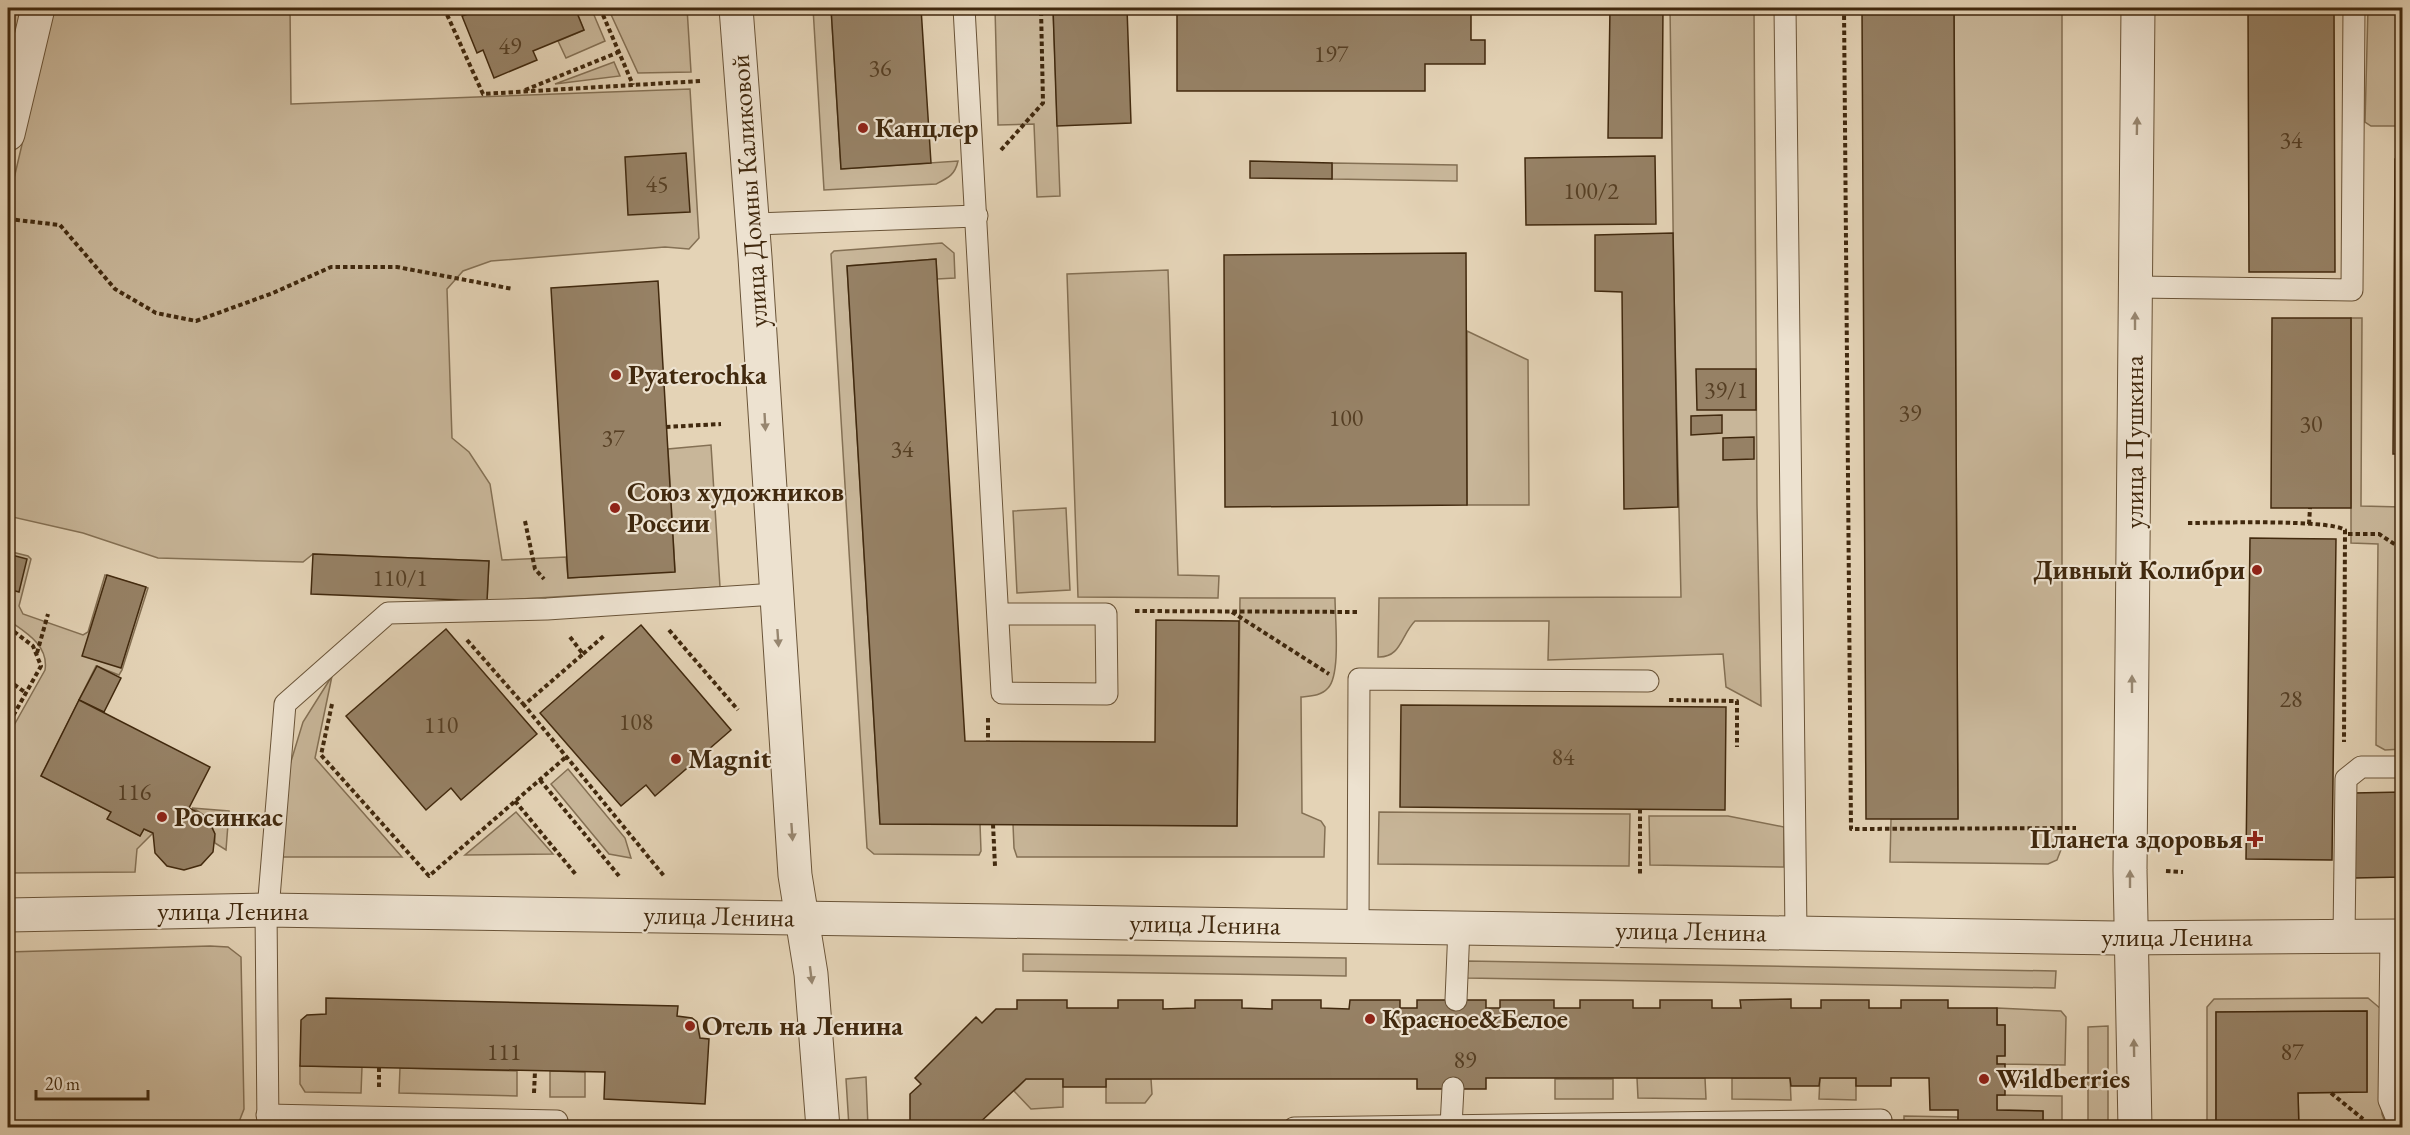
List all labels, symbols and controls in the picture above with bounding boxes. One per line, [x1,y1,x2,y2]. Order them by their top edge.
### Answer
house number: 49 [498,30,522,61]
house number: 197 [1314,38,1349,69]
house number: 36 [868,52,892,83]
street label: улица Домны Каликовой [721,53,776,329]
place label: Канцлер [875,110,978,145]
one-way arrow [2132,117,2142,136]
marker: Канцлер [856,121,870,135]
house number: 34 [2279,124,2303,155]
house number: 45 [645,168,669,199]
house number: 100/2 [1563,175,1619,206]
one-way arrow [2130,312,2140,331]
street label: улица Пушкина [2116,355,2151,529]
place label: Pyaterochka [628,357,767,392]
marker: Pyaterochka [609,368,623,382]
house number: 39/1 [1704,374,1748,405]
house number: 39 [1898,397,1922,428]
house number: 100 [1329,402,1363,433]
house number: 30 [2299,408,2323,439]
one-way arrow [760,412,769,431]
house number: 37 [601,422,625,453]
house number: 34 [890,433,914,464]
place label: Союз художников России [627,474,844,540]
marker: Союз художников России [608,501,622,515]
place label: Дивный Колибри [2033,552,2245,587]
house number: 110/1 [372,562,428,593]
marker: Дивный Колибри [2250,563,2264,577]
one-way arrow [773,628,783,647]
one-way arrow [2127,675,2137,694]
house number: 28 [2279,683,2303,714]
house number: 108 [619,706,653,737]
house number: 110 [424,709,458,740]
place label: Magnit [688,741,771,776]
house number: 84 [1551,741,1575,772]
marker: Magnit [669,752,683,766]
house number: 116 [117,776,151,807]
place label: Росинкас [174,799,283,834]
marker: Росинкас [155,810,169,824]
place label: Планета здоровья [2030,821,2243,856]
one-way arrow [787,823,796,842]
marker: Планета здоровья [2248,832,2262,846]
one-way arrow [2126,870,2135,889]
street label: улица Ленина [157,893,309,928]
street label: улица Ленина [643,897,795,934]
street label: улица Ленина [1129,905,1281,942]
street label: улица Ленина [1615,912,1767,949]
street label: улица Ленина [2101,919,2253,954]
one-way arrow [806,966,816,985]
place label: Красное&Белое [1382,1001,1568,1036]
place label: Отель на Ленина [702,1008,903,1043]
marker: Красное&Белое [1363,1012,1377,1026]
marker: Отель на Ленина [683,1019,697,1033]
house number: 111 [487,1036,521,1067]
house number: 87 [2280,1036,2304,1067]
one-way arrow [2129,1039,2138,1058]
house number: 89 [1453,1044,1477,1075]
place label: Wildberries [1996,1061,2130,1096]
scale bar [36,1063,148,1101]
text: 20 m [45,1072,80,1095]
marker: Wildberries [1977,1072,1991,1086]

